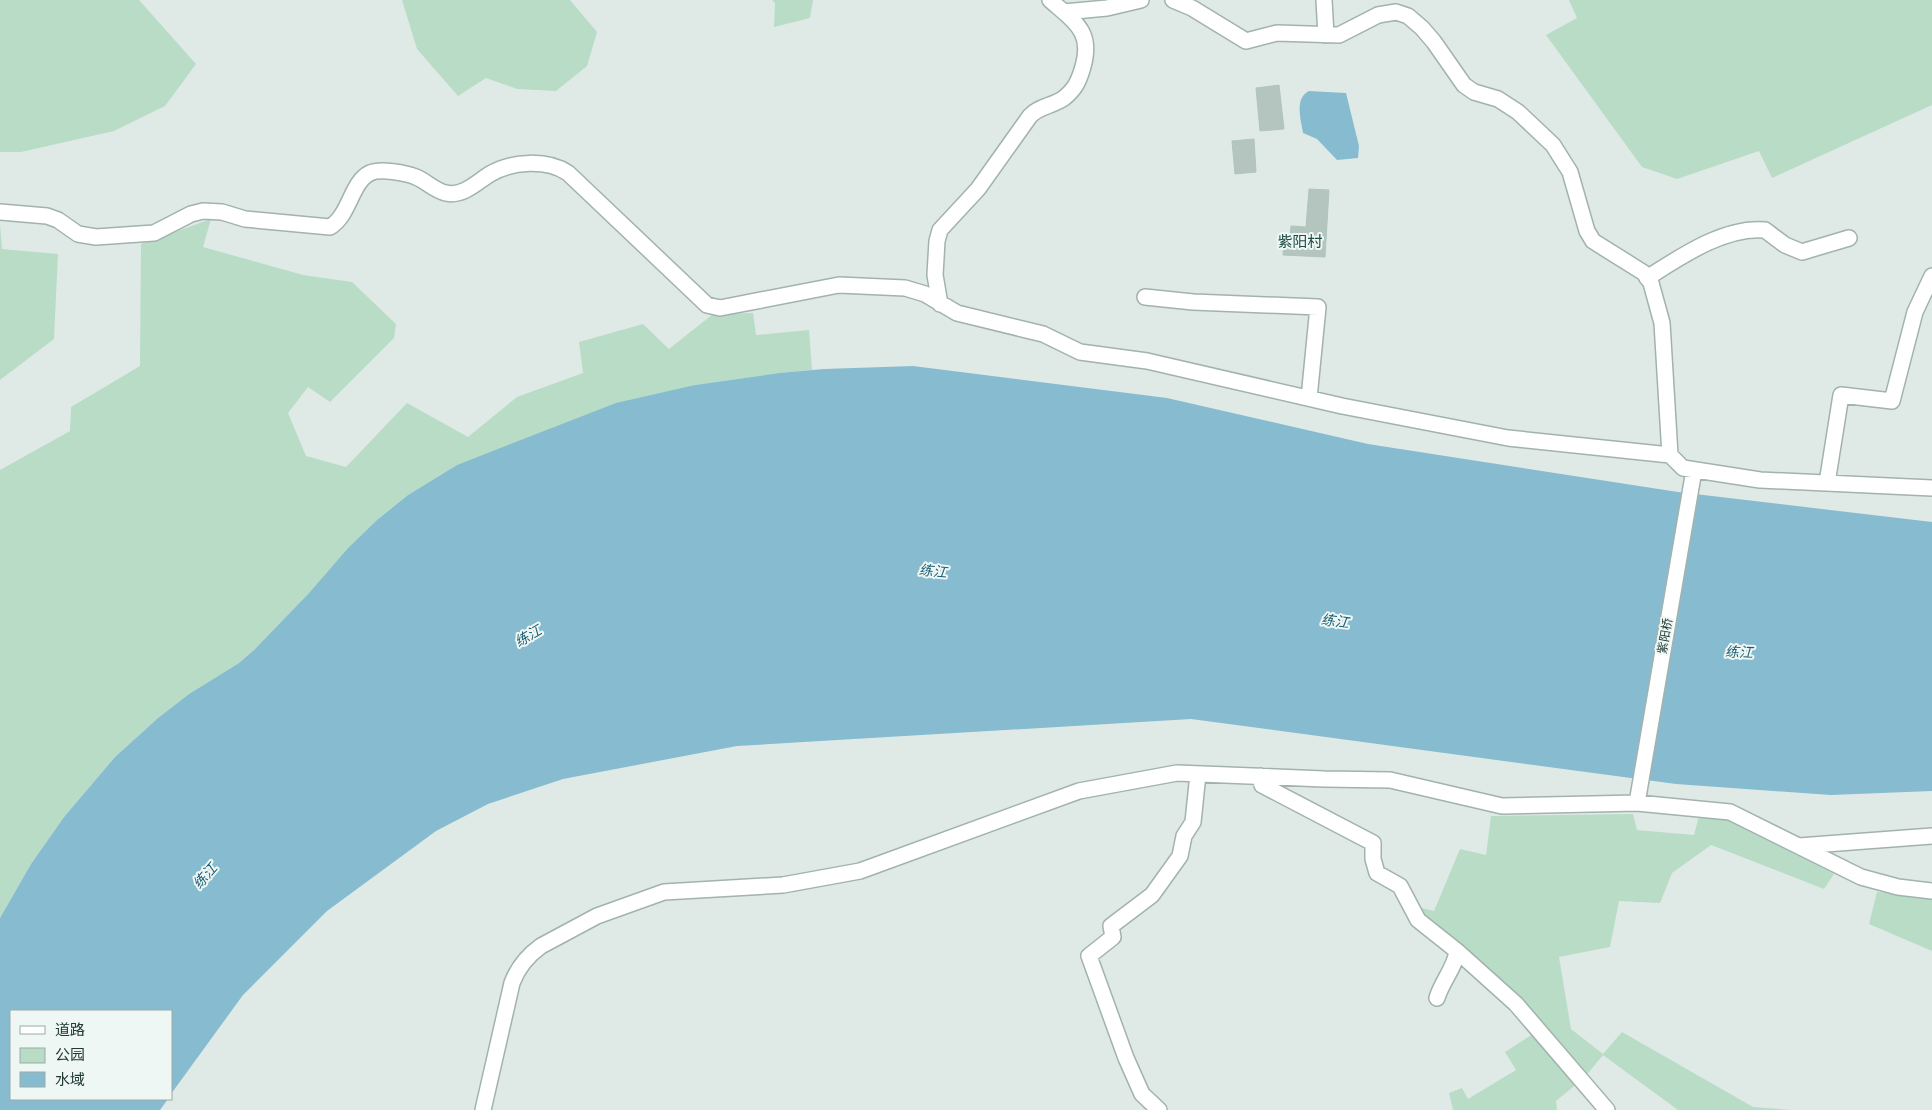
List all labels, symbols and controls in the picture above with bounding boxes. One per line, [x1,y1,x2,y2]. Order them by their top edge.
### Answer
district label: 紫阳村 [1277,232,1323,251]
water label: 练江 [918,561,950,581]
water label: 练江 [1320,610,1352,631]
street label: 紫阳桥 [1654,617,1675,655]
water label: 练江 [511,620,546,650]
water label: 练江 [1725,643,1755,661]
water label: 练江 [189,858,222,892]
legend [10,1010,172,1100]
text: 道路 [55,1020,85,1039]
text: 公园 [55,1045,85,1064]
text: 水域 [55,1070,85,1089]

